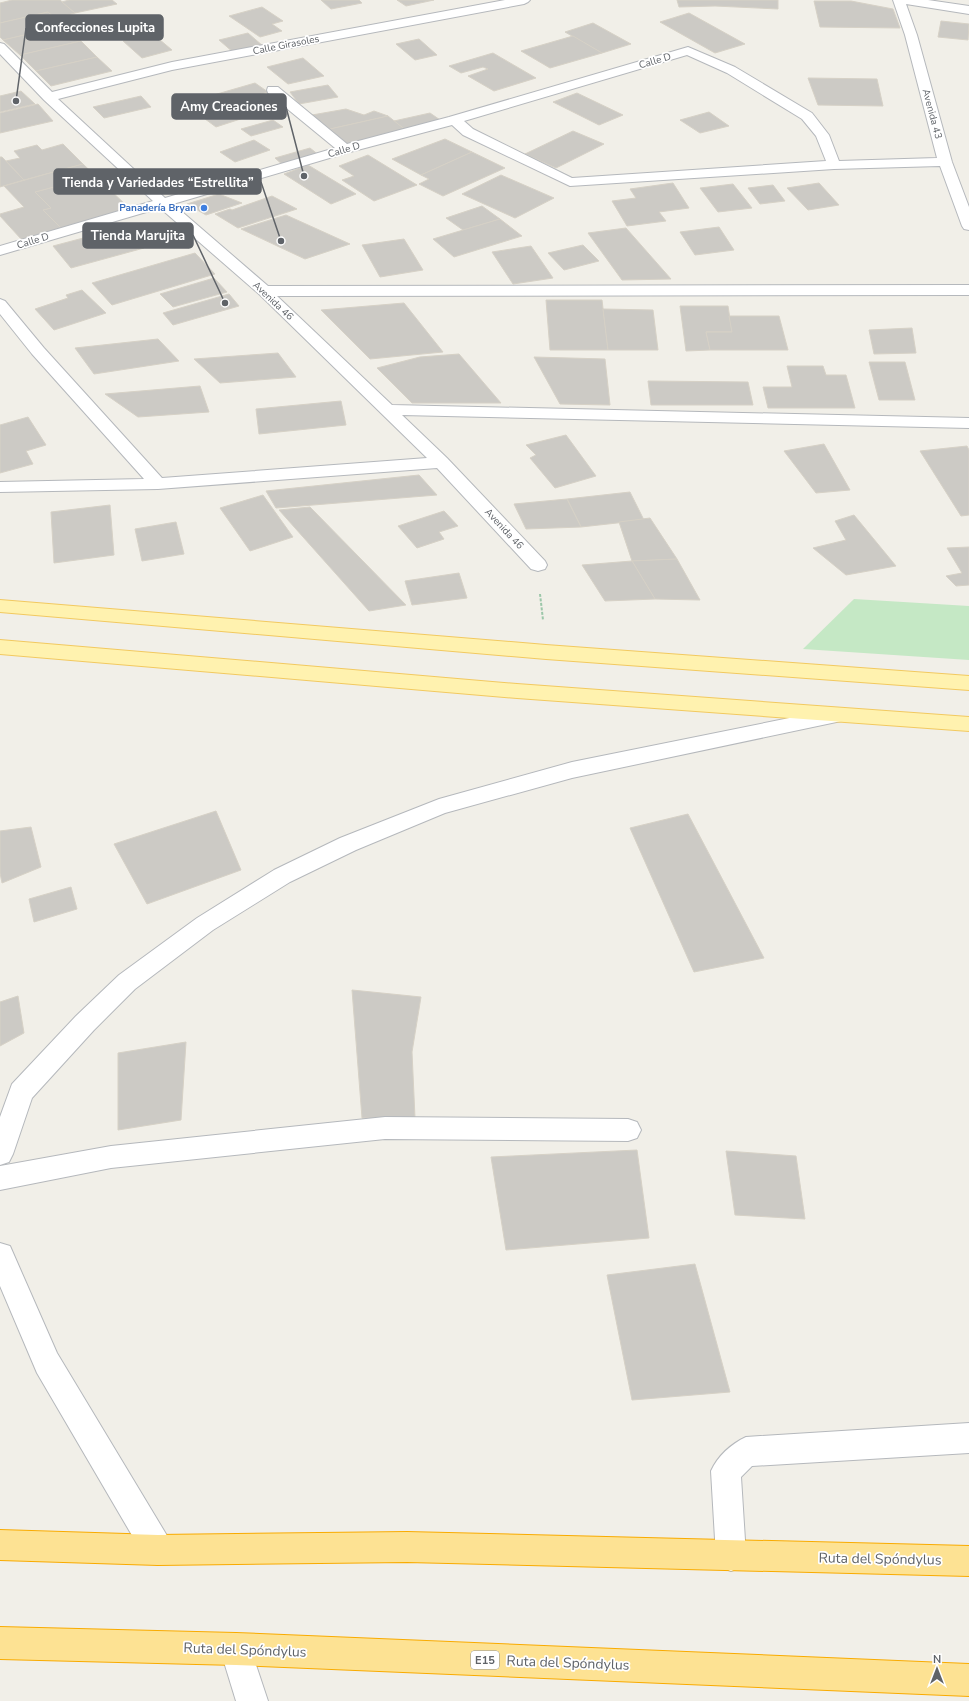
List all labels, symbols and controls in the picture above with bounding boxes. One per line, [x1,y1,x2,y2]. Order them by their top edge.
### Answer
callout: Confecciones Lupita [26,15,163,40]
text: Confecciones Lupita [35,19,155,37]
street label: Calle Girasoles [252,32,321,58]
street label: Calle D [637,50,673,72]
street label: Avenida 43 [919,87,945,141]
callout: Amy Creaciones [172,94,286,119]
text: Amy Creaciones [180,98,278,116]
street label: Calle D [326,139,362,161]
callout: Tienda y Variedades “Estrellita” [54,169,261,194]
text: Tienda y Variedades “Estrellita” [62,174,254,192]
place label: Panadería Bryan [119,201,196,215]
marker: Panadería Bryan [199,203,209,213]
callout: Tienda Marujita [83,223,193,248]
text: Tienda Marujita [91,227,185,245]
street label: Calle D [15,229,51,253]
street label: Avenida 46 [250,278,296,324]
street label: Avenida 46 [481,506,527,552]
street label: Ruta del Spóndylus [818,1548,942,1570]
street label: Ruta del Spóndylus [183,1638,307,1662]
north arrow [917,1649,957,1689]
road number: E15 [471,1651,499,1669]
street label: Ruta del Spóndylus [506,1651,630,1675]
text: N [933,1652,941,1667]

